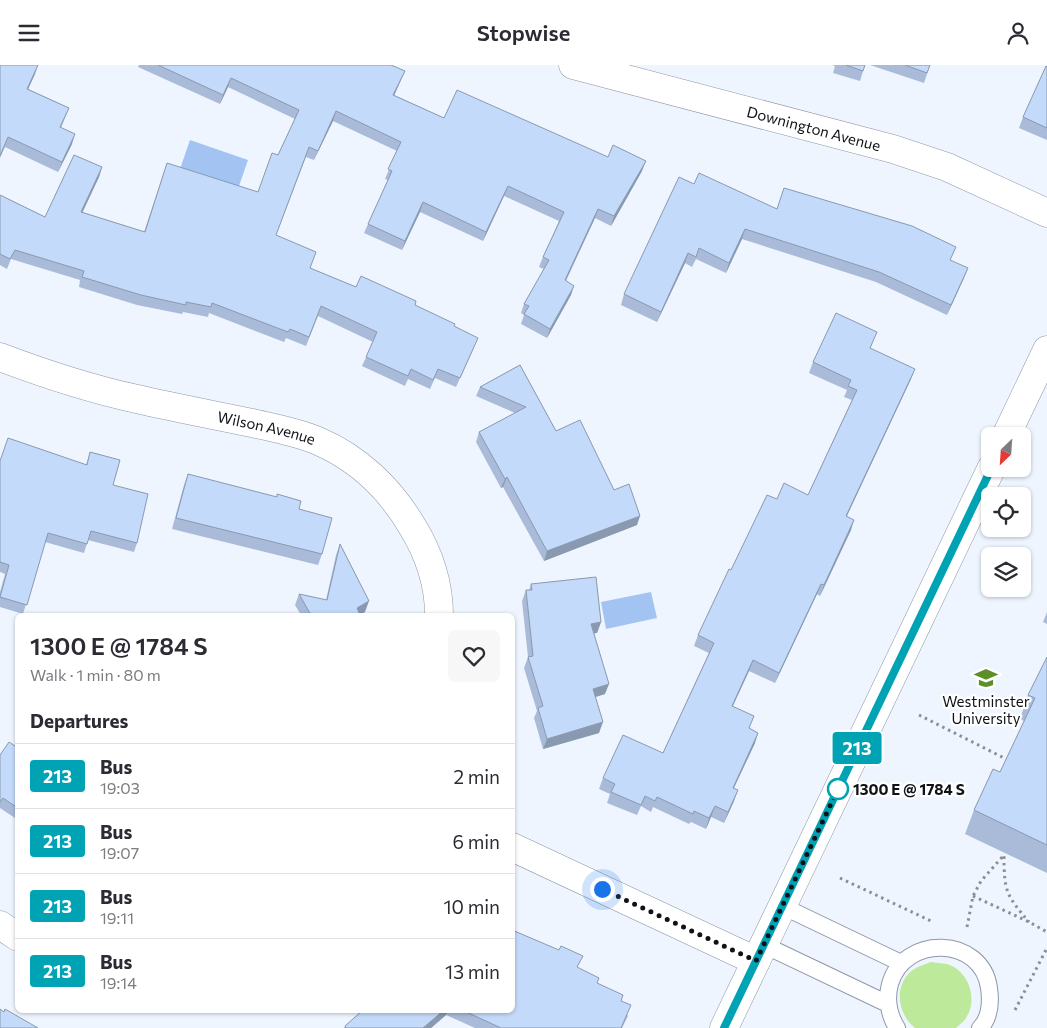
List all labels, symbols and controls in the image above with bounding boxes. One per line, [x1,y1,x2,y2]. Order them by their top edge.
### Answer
icon: menu [15,19,43,47]
text: Stopwise [477,19,570,46]
icon: person [1004,19,1032,47]
street label: Downington Avenue [745,102,883,154]
street label: Wilson Avenue [216,407,318,448]
north arrow [981,427,1031,477]
map controls [981,427,1031,597]
button: locate [981,487,1031,537]
button: layers [981,547,1031,597]
button: heart [448,630,500,682]
text: 1300 E @ 1784 S [30,631,207,660]
text: Walk · 1 min · 80 m [30,665,161,684]
school or university icon: Westminster University [973,665,999,691]
place label: Westminster University [942,692,1030,727]
text: Departures [30,709,128,732]
line badge: 213 [828,732,886,764]
text: 213 [843,737,871,759]
text: Bus [100,755,132,778]
text: 213 [43,765,72,787]
text: 2 min [453,765,500,788]
text: 19:03 [100,778,140,797]
marker: 1300 E @ 1784 S [827,778,849,800]
place label: 1300 E @ 1784 S [853,780,965,798]
text: Bus [100,820,132,843]
text: 213 [43,830,72,852]
text: 6 min [452,830,500,853]
text: 19:07 [100,843,139,862]
your location [590,877,615,902]
text: Bus [100,885,132,908]
text: 213 [43,895,72,917]
text: 10 min [443,895,500,918]
text: 19:11 [100,908,134,927]
text: Bus [100,950,132,973]
text: 213 [43,960,72,982]
text: 13 min [445,960,500,983]
text: 19:14 [100,973,137,992]

